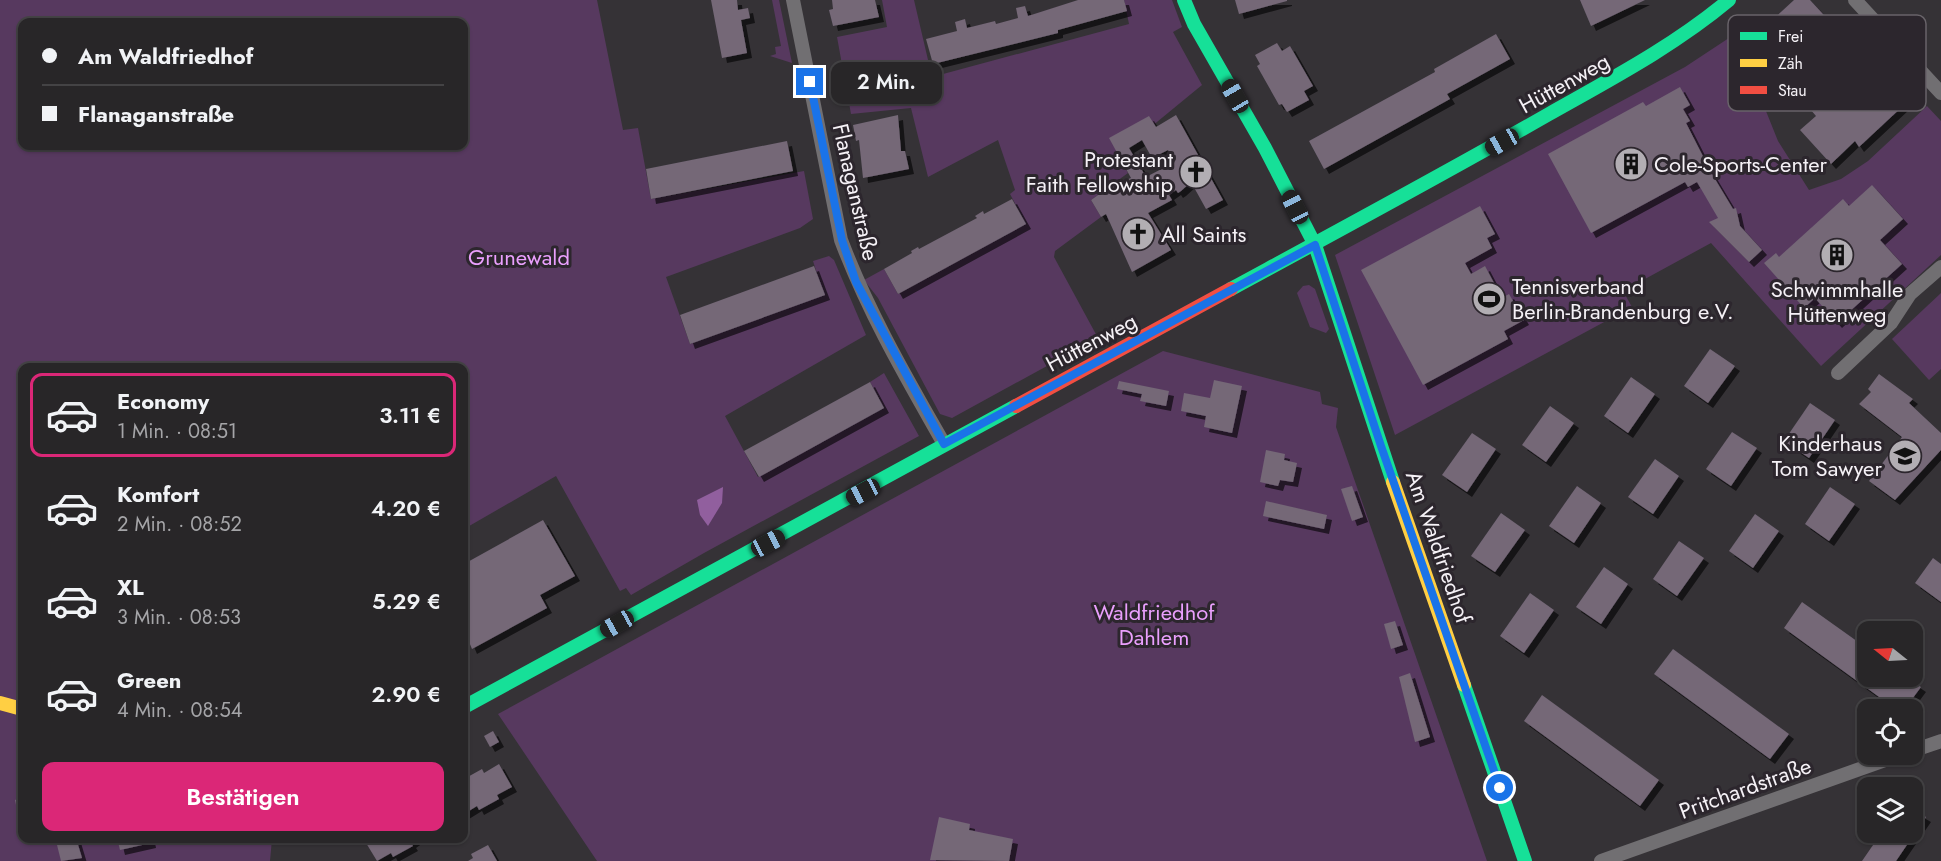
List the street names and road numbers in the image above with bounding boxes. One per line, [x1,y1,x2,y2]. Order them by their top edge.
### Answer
street label: Hüttenweg [1513,45,1615,121]
street label: Flanaganstraße [825,120,887,264]
street label: Hüttenweg [1040,305,1142,379]
street label: Am Waldfriedhof [1398,466,1480,628]
street label: Pritchardstraße [1674,749,1816,827]

